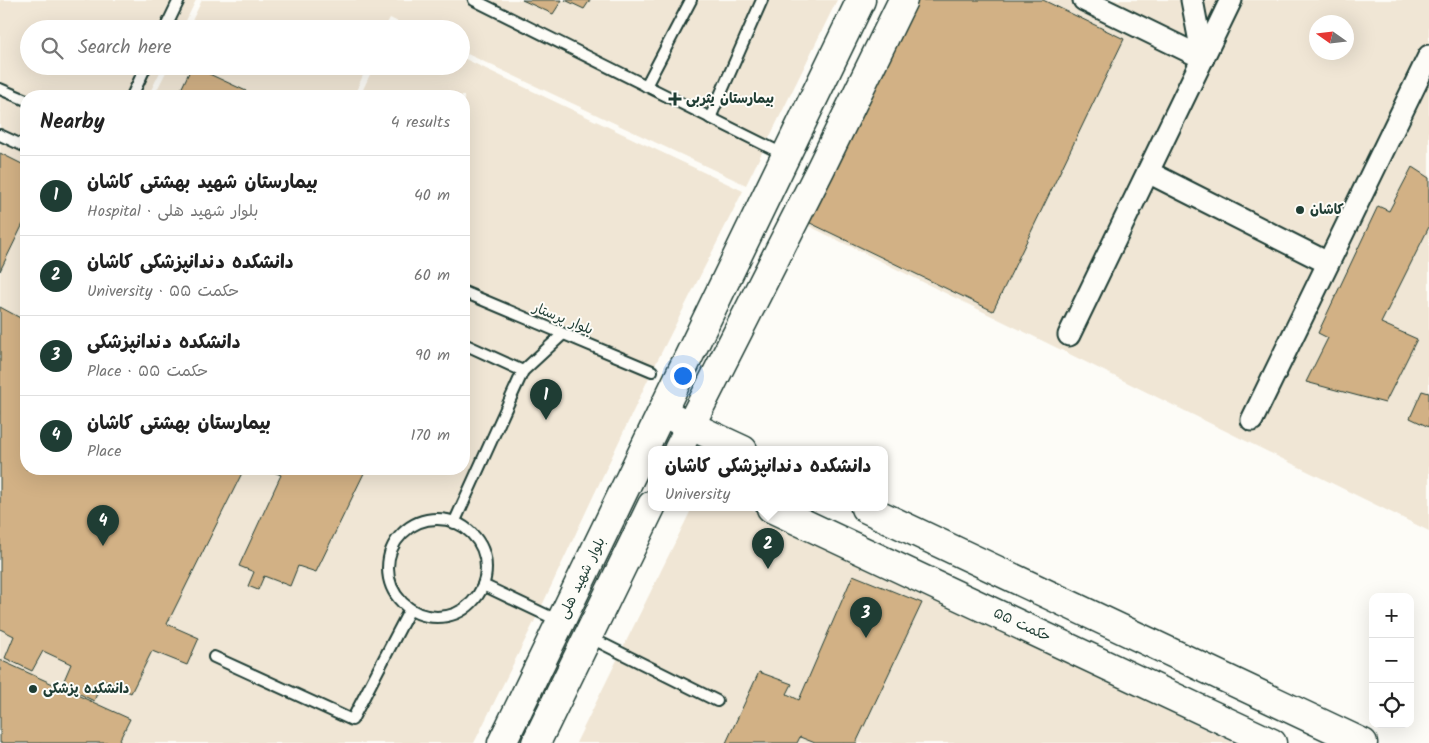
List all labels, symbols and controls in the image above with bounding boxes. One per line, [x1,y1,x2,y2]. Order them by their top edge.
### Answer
north arrow [1309,15,1354,60]
search box [20,20,470,75]
text: Search here [78,33,172,63]
icon: search [38,34,66,62]
place label: بیمارستان یثربی [686,88,774,110]
marker: بیمارستان یثربی [668,92,682,106]
text: Nearby [40,106,105,139]
text: 4 results [391,110,450,135]
text: بیمارستان شهید بهشتی کاشان [87,168,318,198]
text: 1 [54,183,58,208]
text: 40 m [414,183,450,208]
text: Hospital · بلوار شهید هلی [87,199,258,224]
place label: كاشان [1310,199,1345,221]
marker: كاشان [1294,204,1306,216]
text: دانشکده دندانپزشکی کاشان [87,248,294,278]
text: 2 [51,263,61,288]
text: 60 m [414,263,450,288]
text: University · حکمت ۵۵ [87,279,239,304]
street label: بلوار پرستار [529,297,596,341]
text: دانشکده دندانپزشکی [87,328,241,358]
text: 3 [52,343,60,368]
text: 90 m [415,343,450,368]
text: Place · حکمت ۵۵ [87,359,208,384]
your location [670,363,696,389]
pin: 1 [530,379,562,420]
text: بیمارستان بهشتی کاشان [87,409,271,439]
text: 4 [52,423,60,448]
text: 170 m [410,423,450,448]
text: Place [87,439,121,464]
popup [648,446,888,511]
text: دانشکده دندانپزشکی کاشان [665,452,871,482]
text: University [665,482,730,507]
pin: 4 [87,505,119,546]
pin: 2 [752,528,784,569]
street label: بلوار شهید هلی [553,534,611,622]
map controls [1369,593,1414,728]
button: + [1369,593,1414,638]
pin: 3 [850,597,882,638]
street label: حکمت ۵۵ [989,602,1055,648]
button: − [1369,638,1414,683]
place label: دانشکده پزشکی [43,678,129,700]
marker: دانشکده پزشکی [27,683,39,695]
button: locate [1369,683,1414,728]

